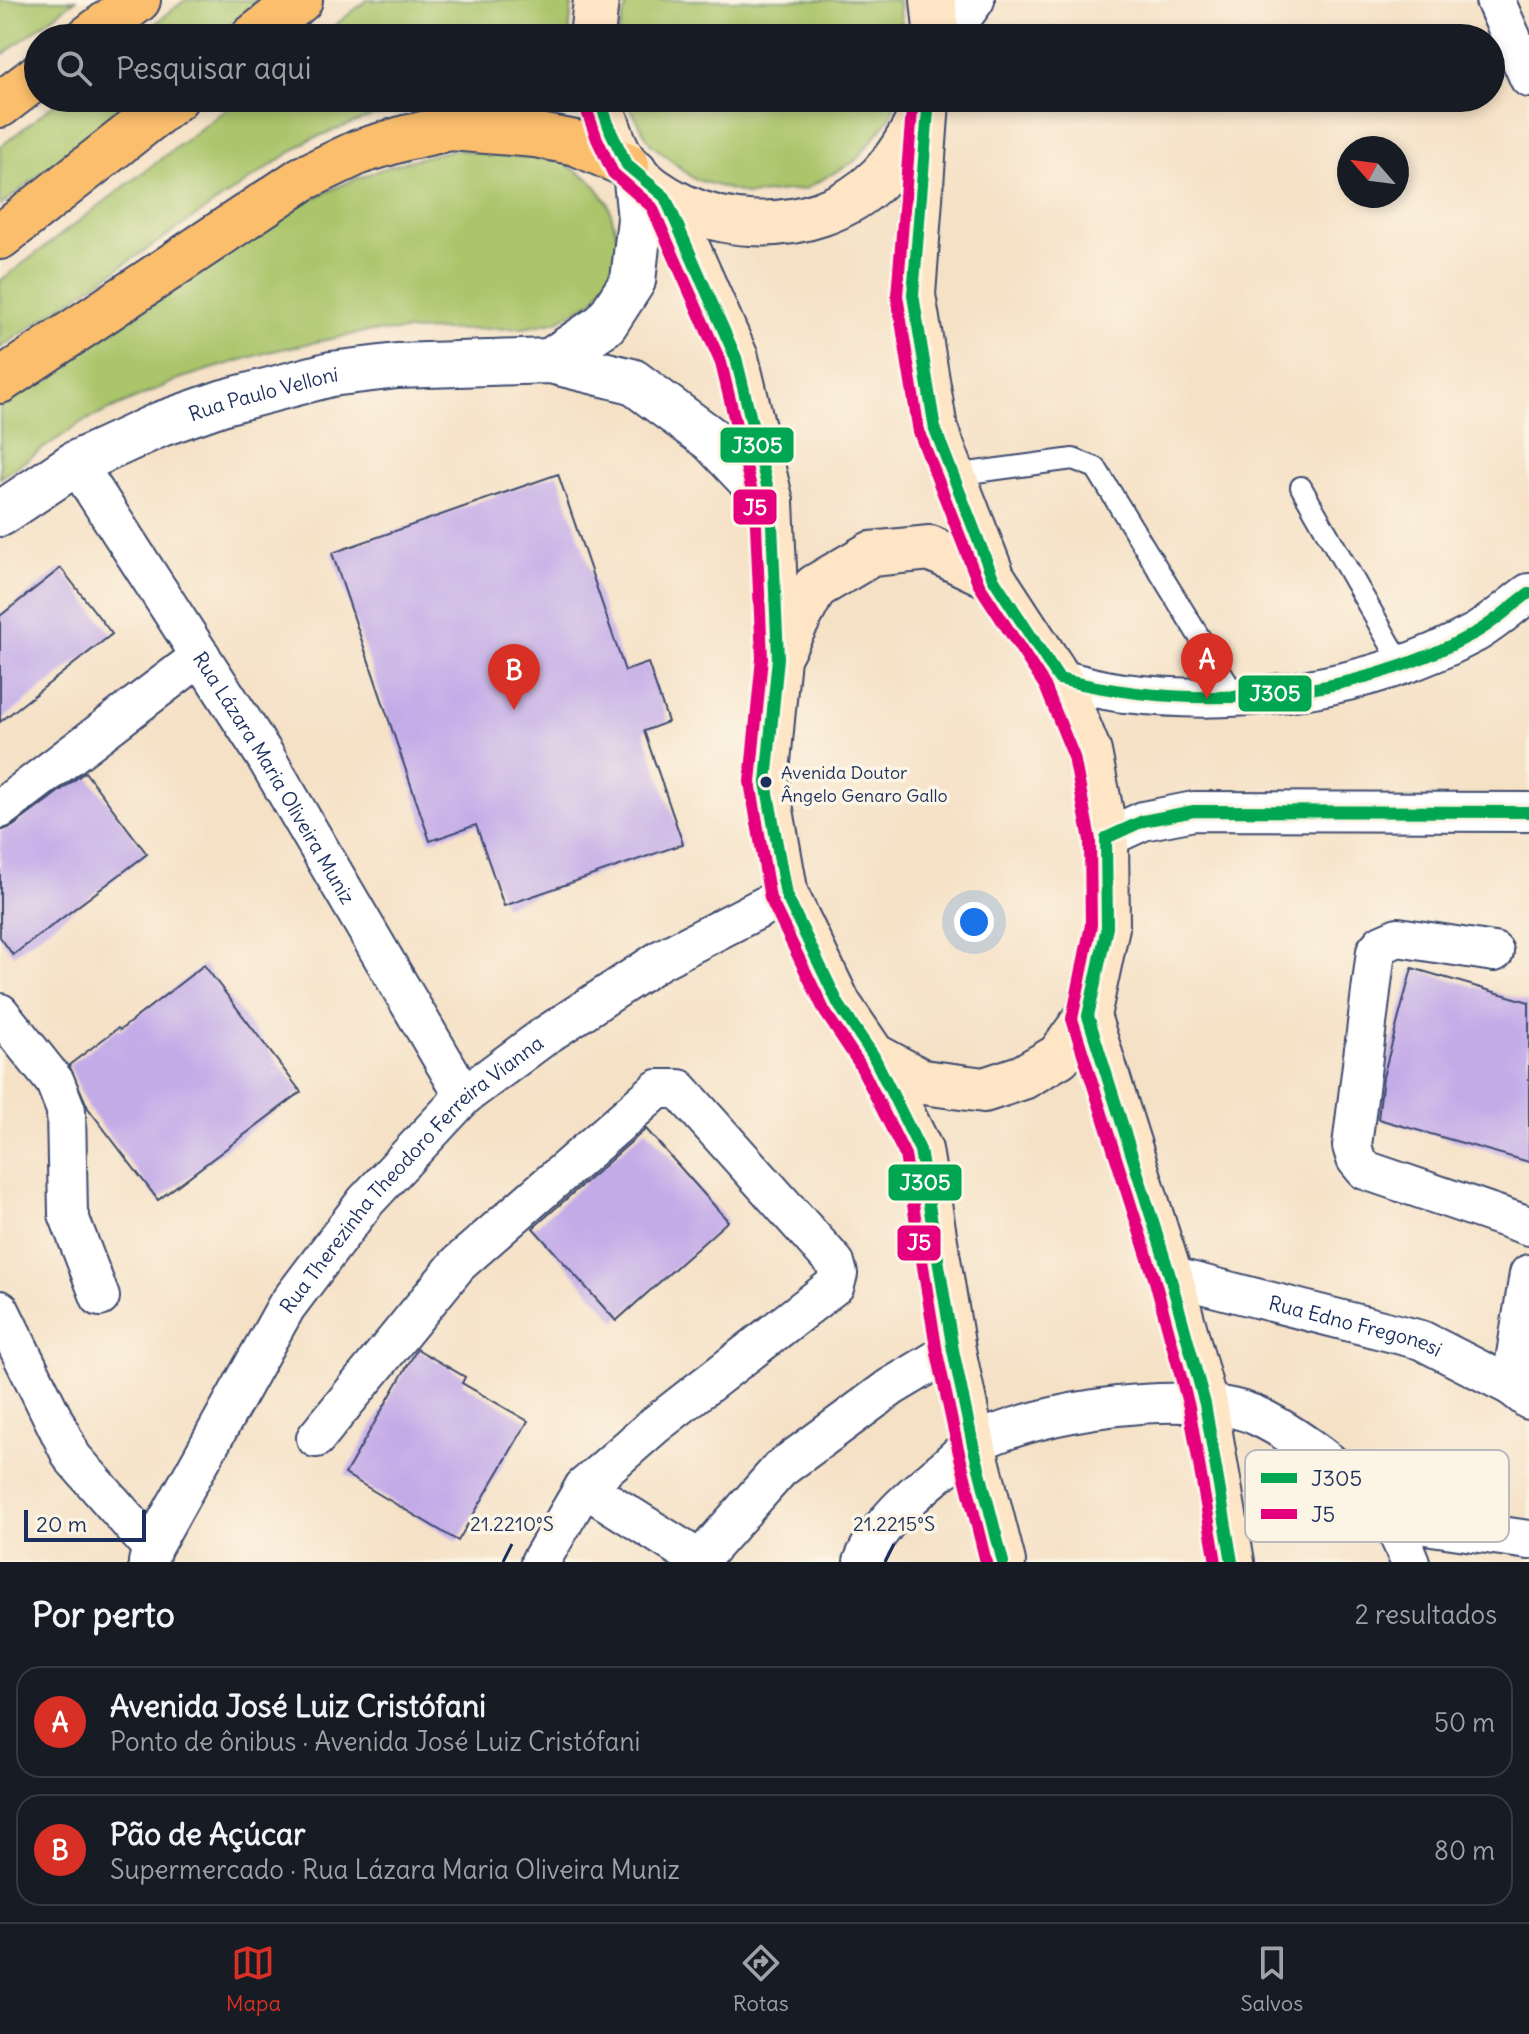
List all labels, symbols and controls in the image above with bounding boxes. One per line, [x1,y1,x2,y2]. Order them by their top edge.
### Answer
search box [24,24,1505,112]
icon: search [52,46,96,90]
text: Pesquisar aqui [116,49,312,87]
north arrow [1337,136,1409,208]
street label: Rua Paulo Velloni [185,361,339,426]
line badge: J305 [719,426,795,464]
text: J305 [731,431,783,459]
line badge: J5 [732,488,778,526]
text: J5 [743,493,767,521]
pin: A [1181,633,1233,699]
pin: B [488,644,540,710]
street label: Rua Lázara Maria Oliveira Muniz [188,647,361,908]
line badge: J305 [1237,674,1313,713]
text: J305 [1249,679,1301,707]
place label: Avenida Doutor Ângelo Genaro Gallo [781,761,948,807]
marker: Avenida Doutor Ângelo Genaro Gallo [758,774,774,790]
your location [954,902,994,942]
street label: Rua Therezinha Theodoro Ferreira Vianna [274,1029,548,1318]
line badge: J305 [887,1163,963,1202]
text: J305 [899,1168,951,1196]
line badge: J5 [896,1224,942,1262]
text: J5 [907,1228,931,1256]
street label: Rua Edno Fregonesi [1266,1289,1446,1361]
legend [1245,1450,1509,1542]
text: J305 [1311,1464,1362,1492]
text: J5 [1311,1500,1335,1528]
scale bar [24,1506,146,1542]
text: 20 m [36,1510,87,1538]
text: 21.2210°S [470,1511,554,1536]
text: 21.2215°S [853,1511,935,1536]
text: Por perto [32,1593,175,1636]
text: 2 resultados [1355,1598,1497,1631]
text: Avenida José Luiz Cristófani [110,1687,486,1725]
text: A [52,1706,68,1739]
text: 50 m [1434,1706,1495,1739]
text: Ponto de ônibus · Avenida José Luiz Cristófani [110,1725,640,1758]
text: Pão de Açúcar [110,1815,305,1853]
text: B [51,1834,69,1867]
text: 80 m [1434,1834,1495,1867]
text: Supermercado · Rua Lázara Maria Oliveira Muniz [110,1853,680,1886]
tab: Mapa [226,1941,281,2017]
tab: Rotas [733,1941,789,2017]
tab: Salvos [1240,1941,1303,2017]

